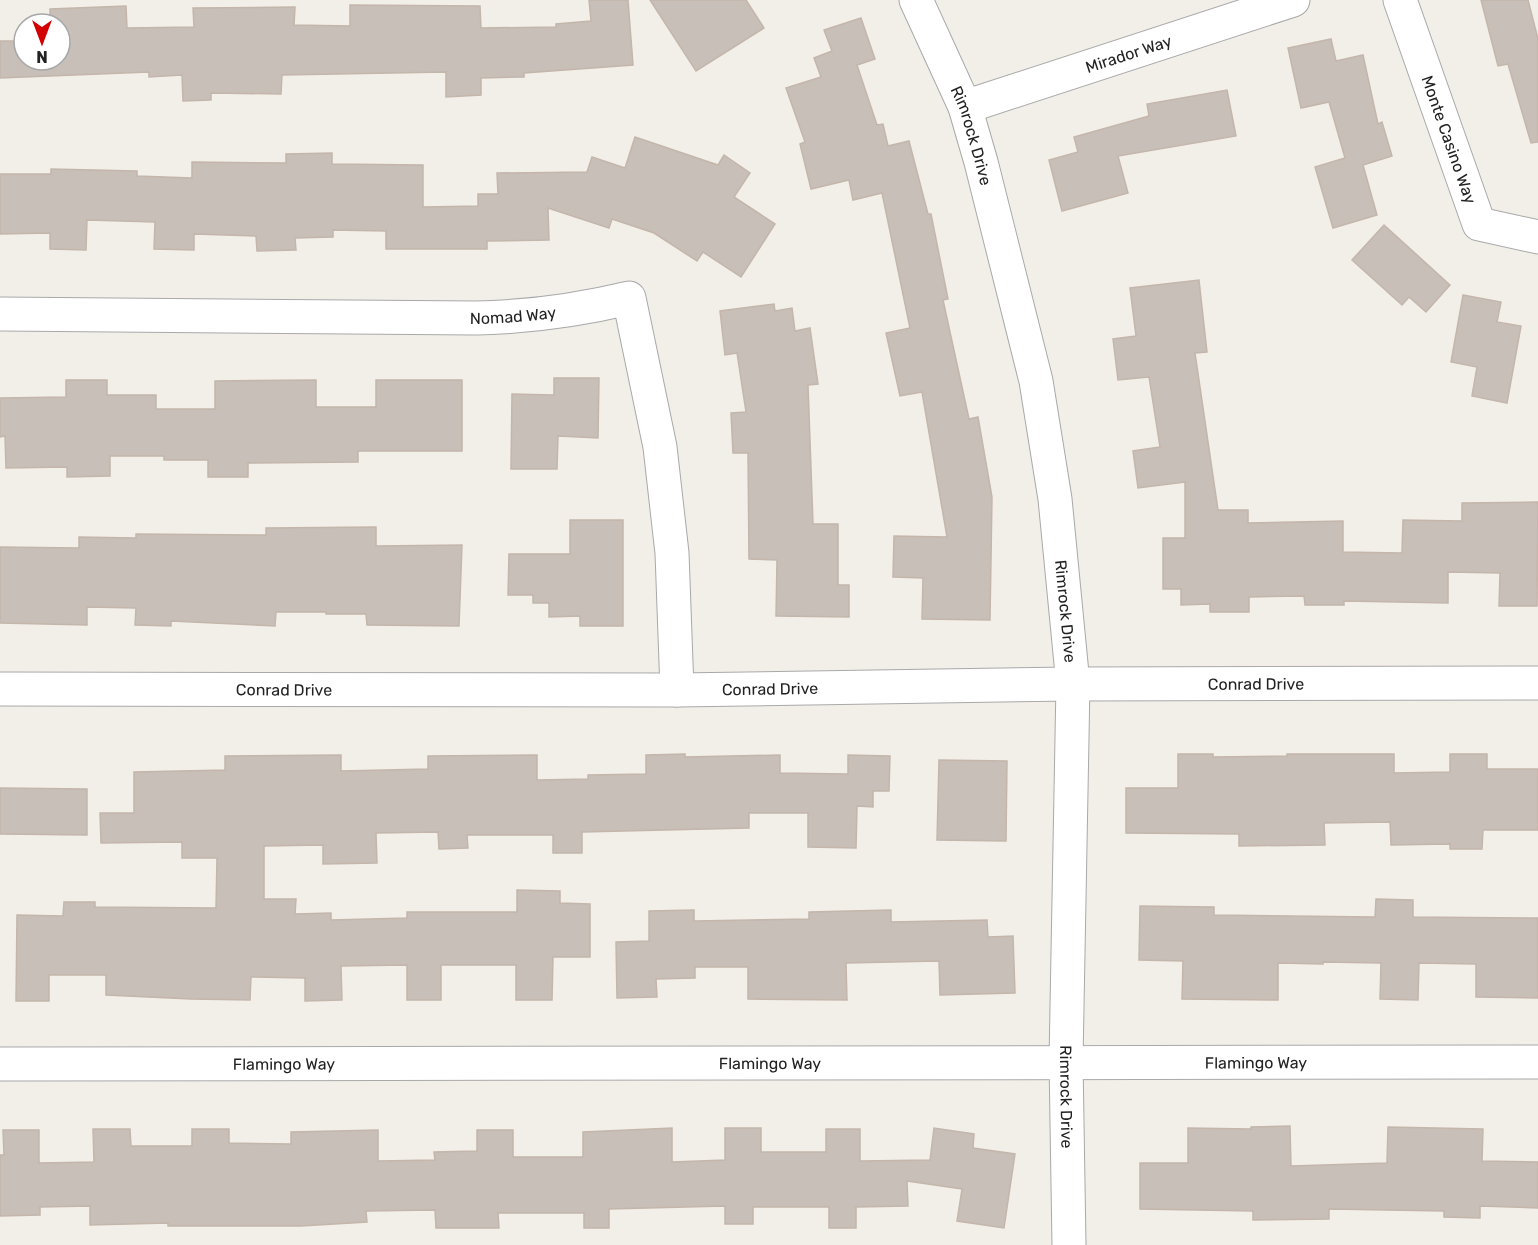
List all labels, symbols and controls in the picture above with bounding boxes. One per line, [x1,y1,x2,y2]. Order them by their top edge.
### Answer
north arrow [12,12,72,72]
street label: Mirador Way [1083,31,1174,77]
text: N [36,47,48,66]
street label: Monte Casino Way [1417,73,1480,207]
street label: Rimrock Drive [947,83,995,187]
street label: Nomad Way [470,303,557,328]
street label: Rimrock Drive [1051,559,1080,664]
street label: Conrad Drive [1208,675,1304,694]
street label: Conrad Drive [722,679,818,699]
street label: Conrad Drive [236,680,332,699]
street label: Rimrock Drive [1056,1045,1076,1149]
street label: Flamingo Way [1205,1053,1307,1072]
street label: Flamingo Way [719,1054,821,1073]
street label: Flamingo Way [233,1055,335,1074]

